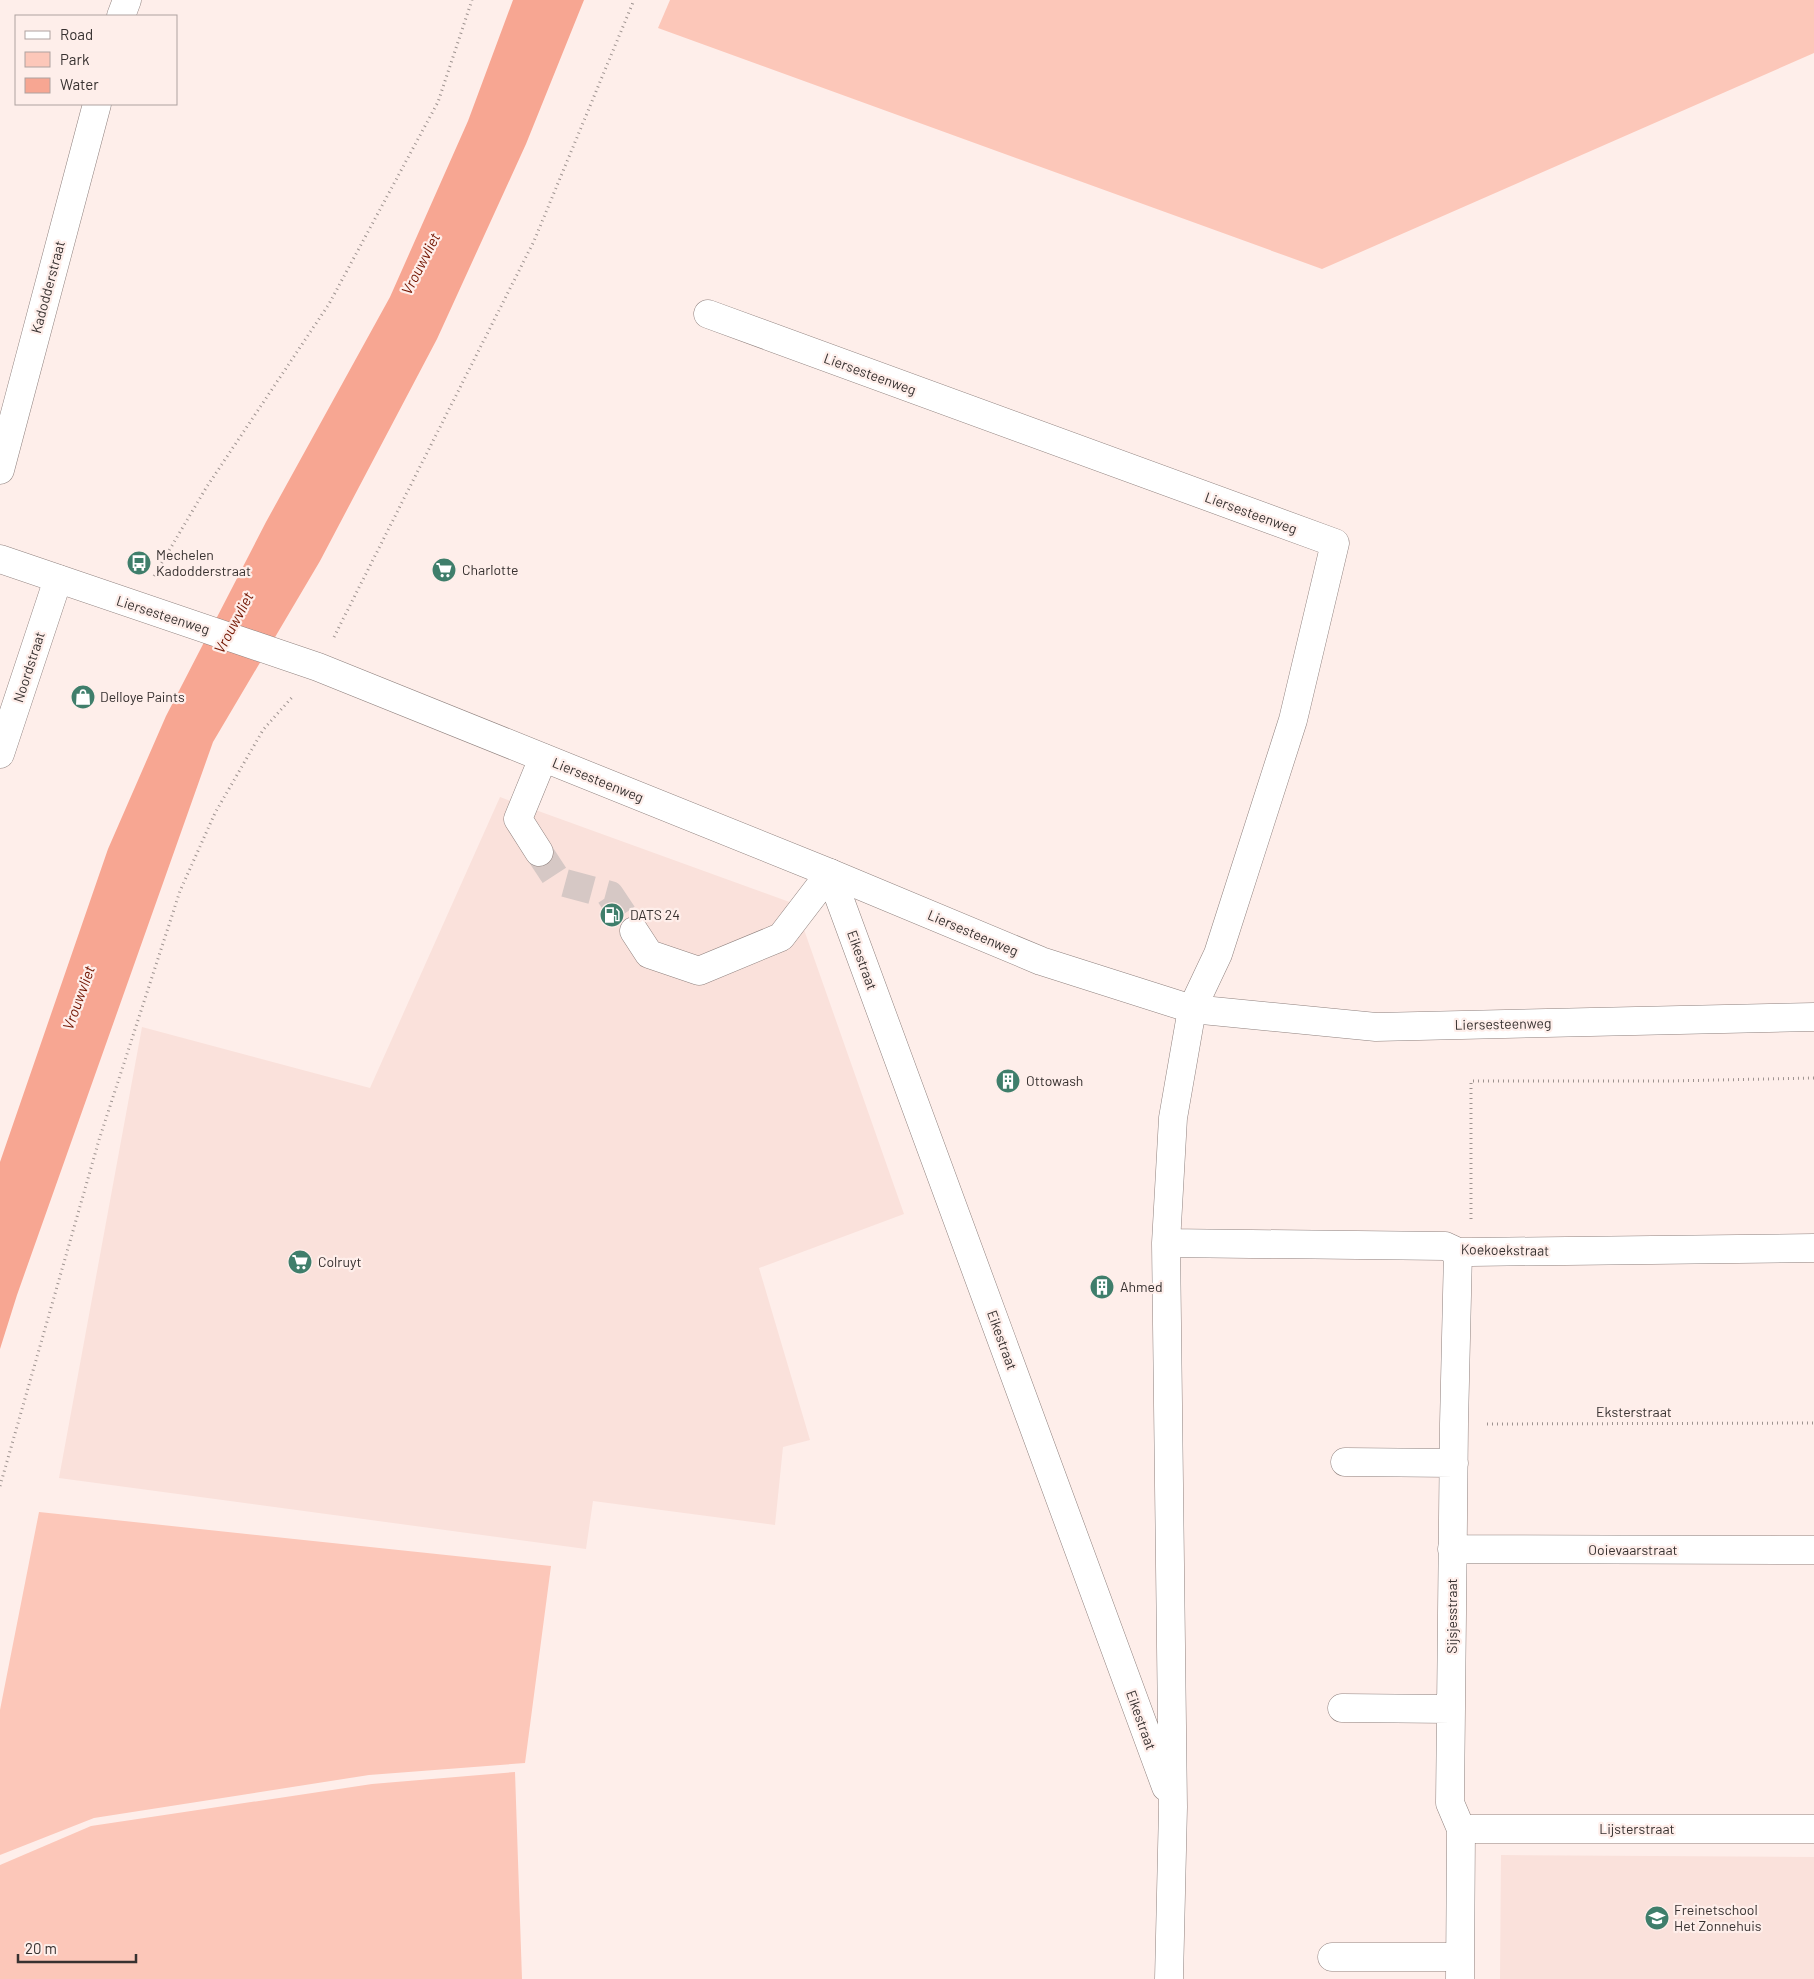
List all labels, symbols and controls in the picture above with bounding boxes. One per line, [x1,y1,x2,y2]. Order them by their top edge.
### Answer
legend [15,15,178,105]
text: Road [60,25,93,43]
text: Park [60,50,90,68]
text: Water [60,75,99,93]
water label: Vrouwvliet [397,229,444,297]
street label: Kadodderstraat [27,239,68,335]
street label: Liersesteenweg [822,349,919,398]
street label: Liersesteenweg [1203,488,1300,537]
place label: Mechelen Kadodderstraat [156,546,251,579]
bus stop icon: Mechelen Kadodderstraat [126,550,152,576]
supermarket icon: Charlotte [431,557,457,583]
place label: Charlotte [462,561,519,578]
water label: Vrouwvliet [209,588,257,656]
street label: Liersesteenweg [114,591,212,638]
street label: Noordstraat [9,629,48,704]
shop icon: Delloye Paints [70,684,96,710]
place label: Delloye Paints [100,688,185,705]
street label: Liersesteenweg [550,754,646,806]
fuel station icon: DATS 24 [599,902,625,928]
place label: DATS 24 [630,906,680,923]
street label: Liersesteenweg [925,906,1021,959]
street label: Eikestraat [844,928,881,992]
water label: Vrouwvliet [58,963,98,1032]
street label: Liersesteenweg [1454,1014,1552,1033]
building icon: Ottowash [995,1068,1021,1094]
place label: Ottowash [1026,1072,1083,1089]
street label: Koekoekstraat [1461,1240,1549,1259]
supermarket icon: Colruyt [287,1249,313,1275]
place label: Colruyt [318,1253,361,1270]
building icon: Ahmed [1089,1274,1115,1300]
place label: Ahmed [1120,1278,1163,1295]
street label: Eikestraat [984,1308,1021,1372]
street label: Eksterstraat [1596,1403,1672,1420]
street label: Ooievaarstraat [1588,1541,1678,1558]
street label: Sijsjesstraat [1443,1578,1460,1654]
street label: Eikestraat [1123,1688,1160,1752]
street label: Lijsterstraat [1599,1820,1675,1837]
place label: Freinetschool Het Zonnehuis [1674,1901,1762,1934]
school or university icon: Freinetschool Het Zonnehuis [1644,1905,1670,1931]
scale bar [18,1932,135,1964]
text: 20 m [25,1939,57,1957]

